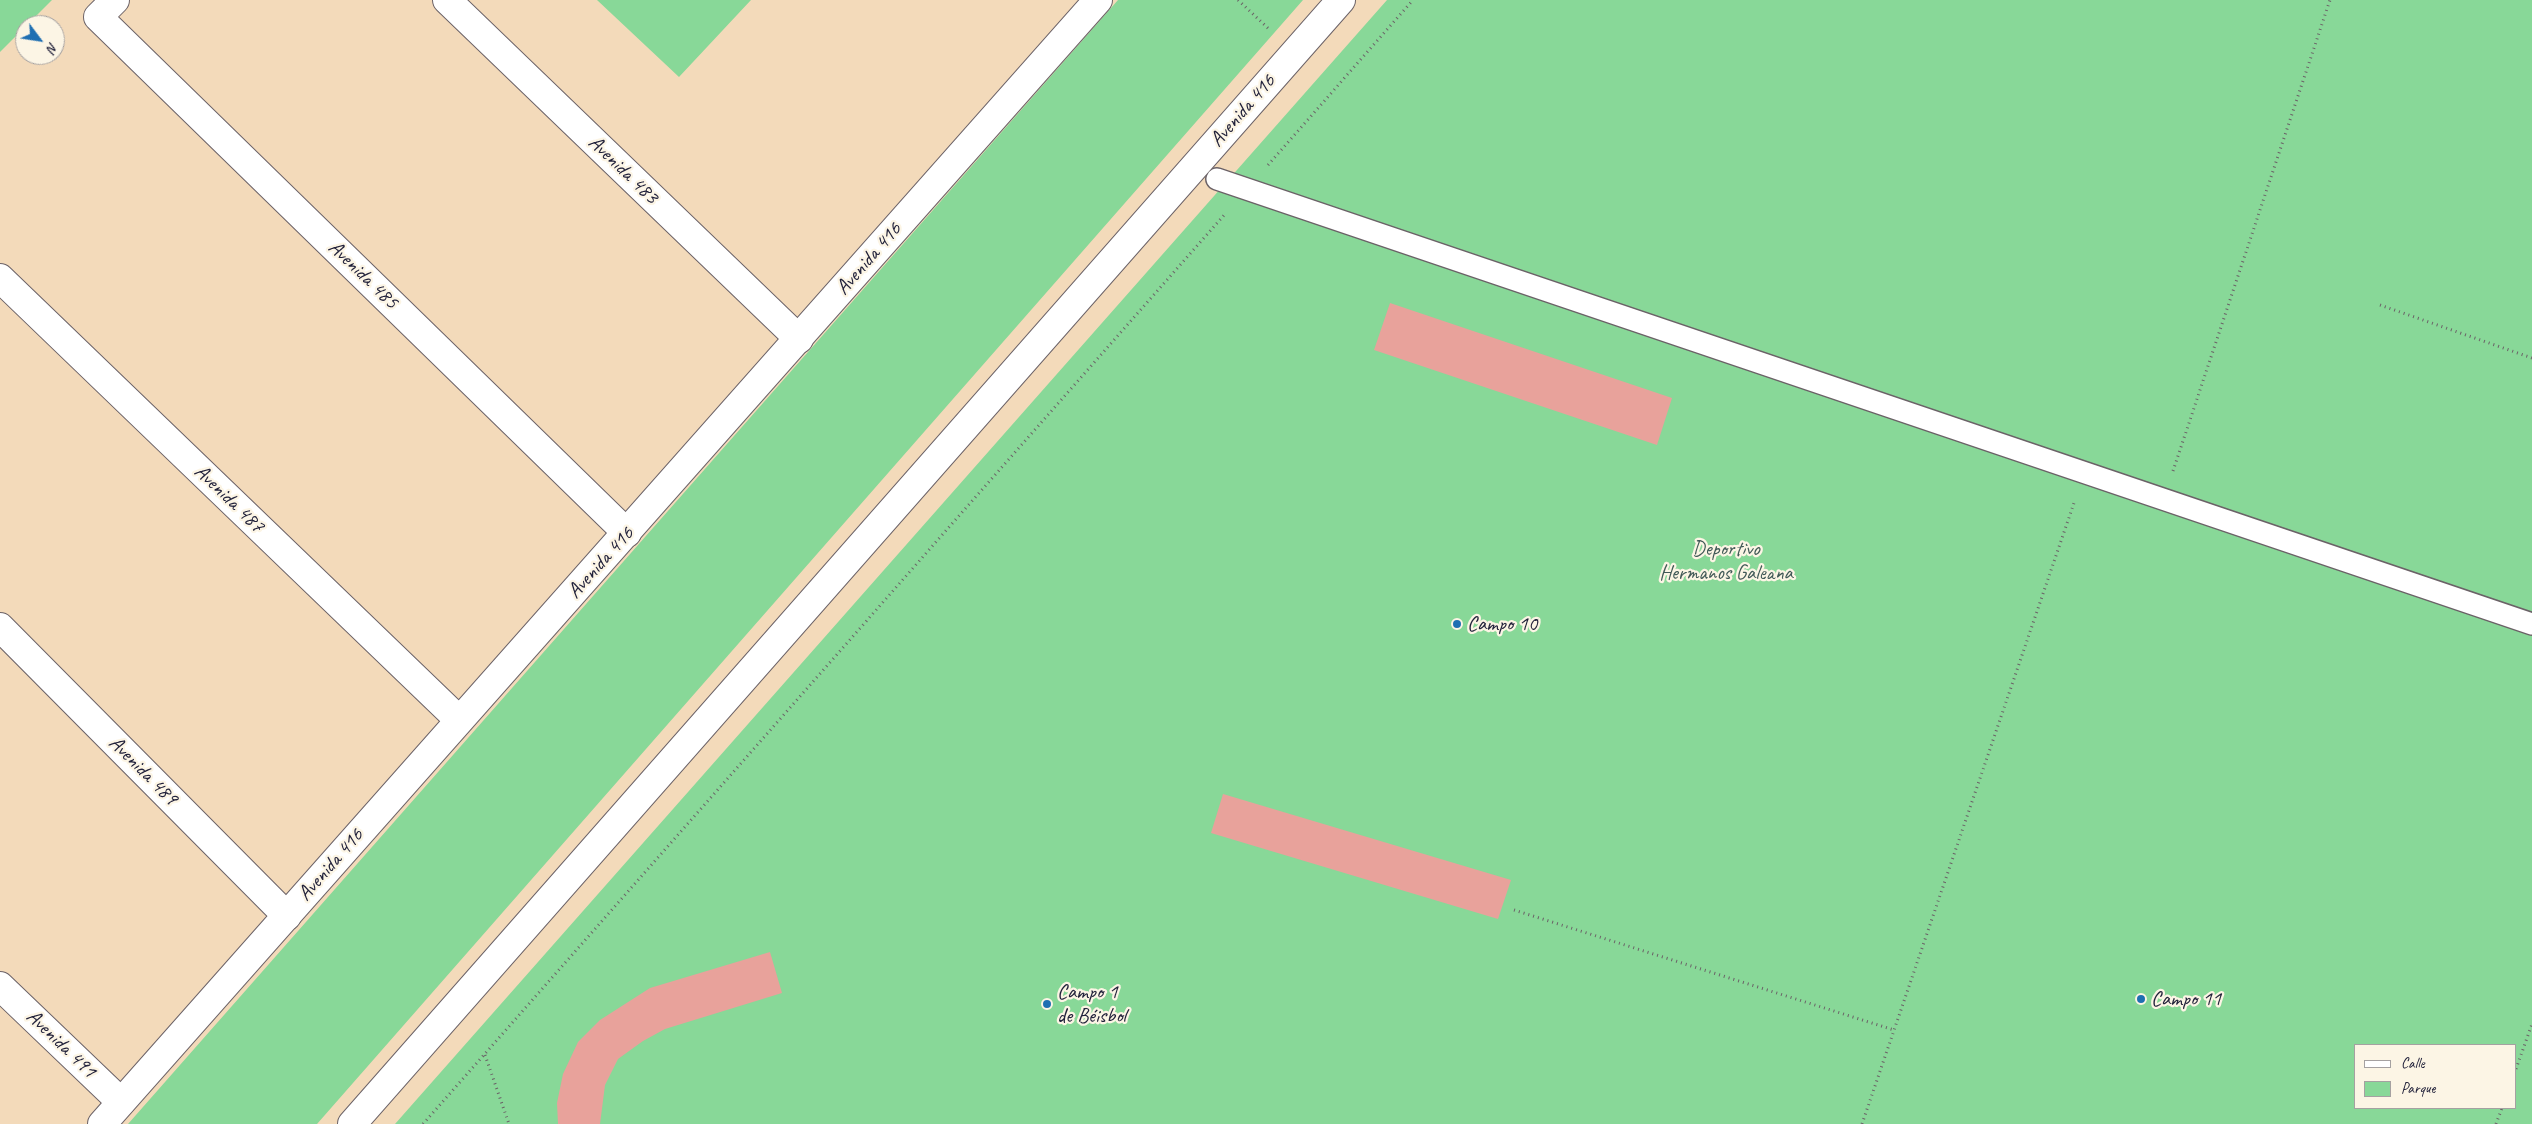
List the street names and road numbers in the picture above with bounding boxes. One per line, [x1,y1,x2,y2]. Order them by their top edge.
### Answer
street label: Avenida 416 [1205,70,1281,152]
street label: Avenida 483 [583,130,663,210]
street label: Avenida 416 [831,218,907,300]
street label: Avenida 485 [323,235,403,315]
street label: Avenida 487 [189,459,269,539]
street label: Avenida 416 [562,522,640,604]
street label: Avenida 489 [103,731,183,811]
street label: Avenida 416 [293,824,369,906]
street label: Avenida 491 [21,1004,101,1084]

